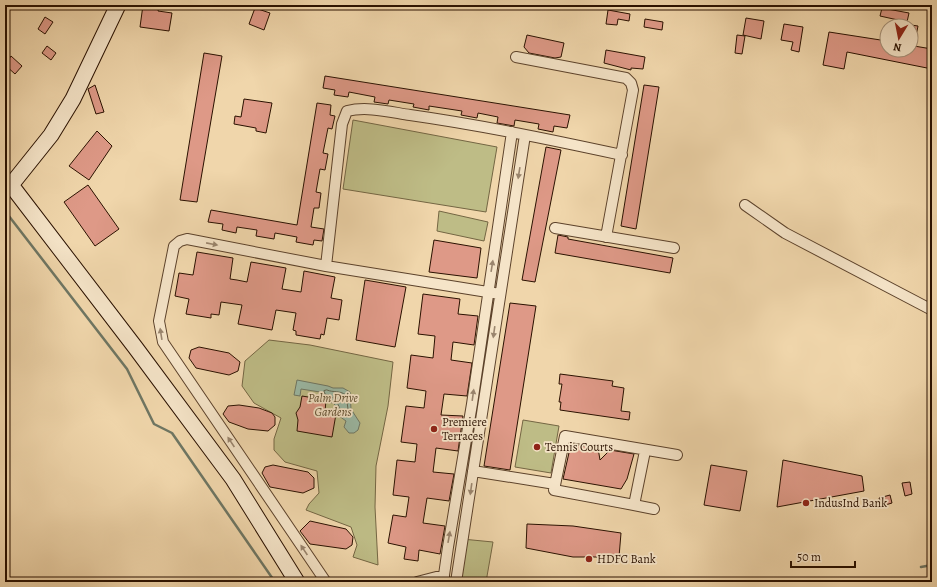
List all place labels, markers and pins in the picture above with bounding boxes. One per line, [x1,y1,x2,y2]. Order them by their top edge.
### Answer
place label: Premiere Terraces [442,414,487,444]
marker: Premiere Terraces [429,424,439,434]
place label: Tennis Courts [545,439,613,455]
marker: Tennis Courts [532,442,542,452]
place label: IndusInd Bank [814,495,887,511]
marker: IndusInd Bank [801,498,811,508]
place label: HDFC Bank [597,551,656,567]
marker: HDFC Bank [584,554,594,564]

